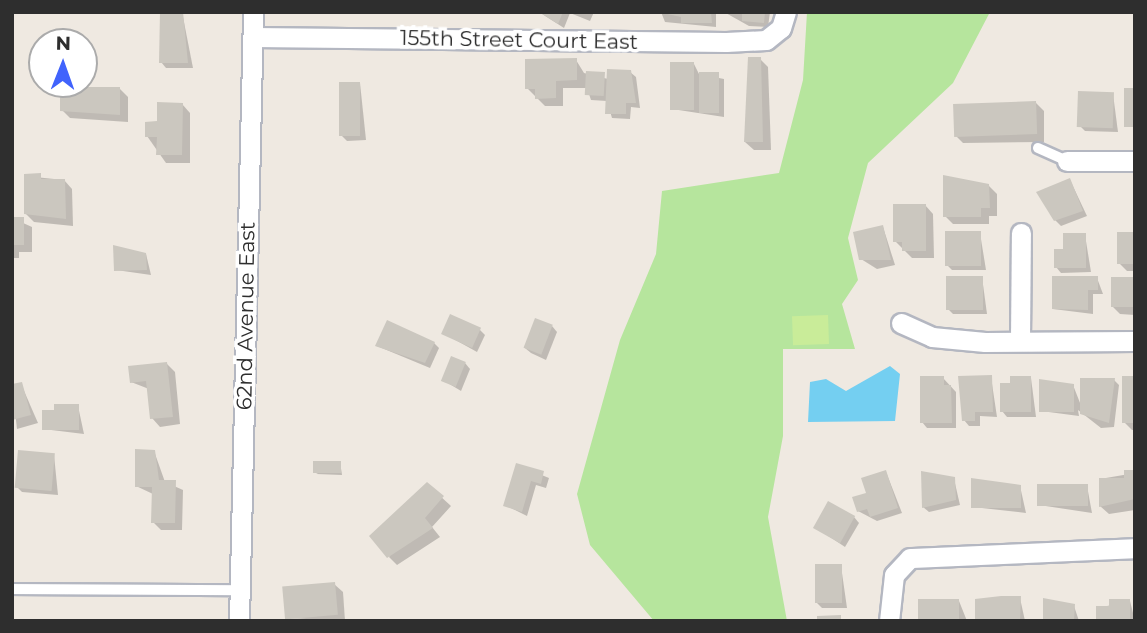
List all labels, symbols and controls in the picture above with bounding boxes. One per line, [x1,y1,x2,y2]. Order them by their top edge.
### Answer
street label: 155th Street Court East [400,25,638,55]
north arrow [28,28,98,98]
text: N [55,32,71,55]
street label: 62nd Avenue East [232,222,260,410]

